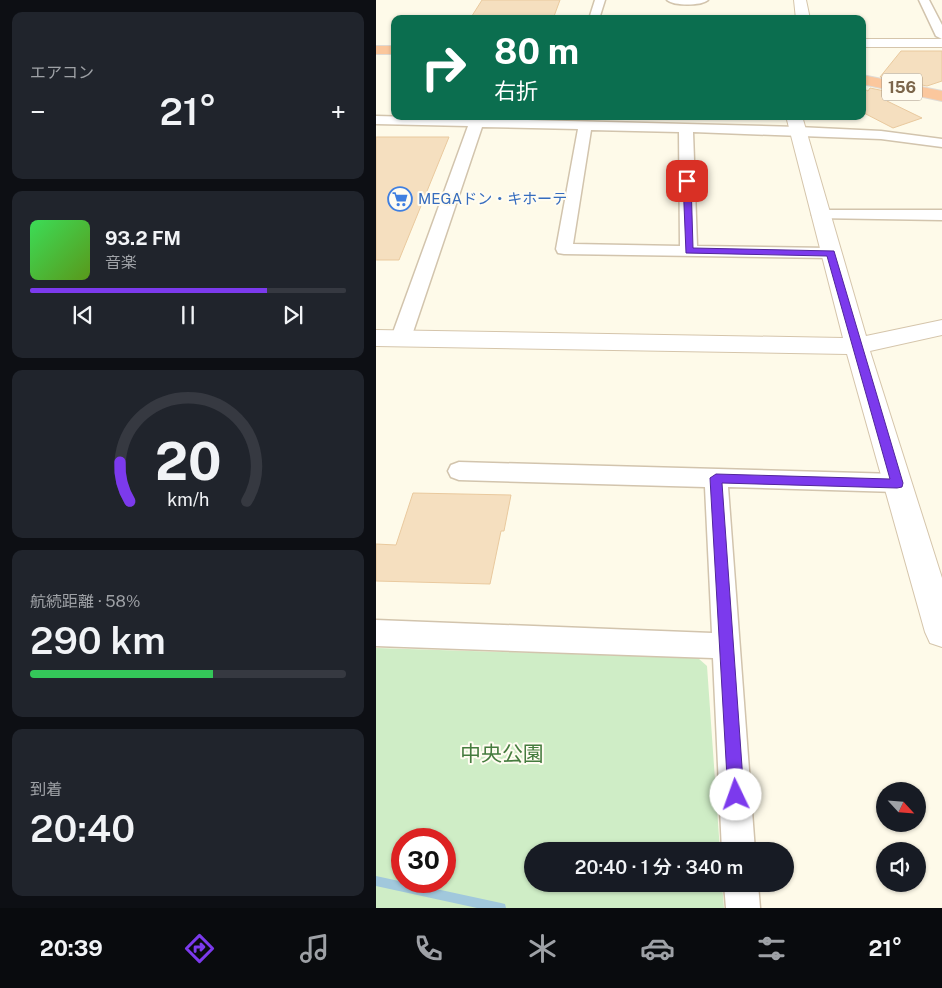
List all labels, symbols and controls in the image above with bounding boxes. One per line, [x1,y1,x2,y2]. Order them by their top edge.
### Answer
text: 80 m [494,31,579,72]
icon: right [411,35,476,100]
text: エアコン [30,63,94,82]
road number: 156 [882,74,922,100]
text: 右折 [494,78,538,104]
text: 21° [159,89,217,134]
text: − [30,95,46,128]
text: + [330,95,346,128]
pin [666,160,708,202]
icon: arrive [673,167,701,195]
supermarket icon: MEGAドン・キホーテ [387,186,413,212]
place label: MEGAドン・キホーテ [418,190,567,207]
text: 93.2 FM [105,227,181,249]
text: 音楽 [105,253,137,272]
icon: previous [69,301,97,329]
icon: pause [174,301,202,329]
icon: next [279,301,307,329]
text: 20 [155,431,221,492]
text: km/h [167,489,209,510]
text: 航続距離 · 58% [30,592,140,611]
text: 290 km [30,618,166,663]
park label: 中央公園 [460,741,544,766]
position arrow [709,768,761,820]
text: 到着 [30,780,62,799]
north arrow [876,782,926,832]
map controls [876,782,926,892]
text: 20:40 [30,806,135,851]
speed limit sign: 30 [391,828,456,893]
button: sound [876,842,926,892]
text: 20:40 · 1 分 · 340 m [575,856,743,878]
icon: directions [182,931,217,966]
icon: music [297,931,332,966]
icon: phone [411,931,446,966]
icon: climate [525,931,560,966]
icon: car [640,931,675,966]
icon: filters [754,931,789,966]
text: 20:39 [40,935,103,961]
text: 21° [868,935,902,961]

